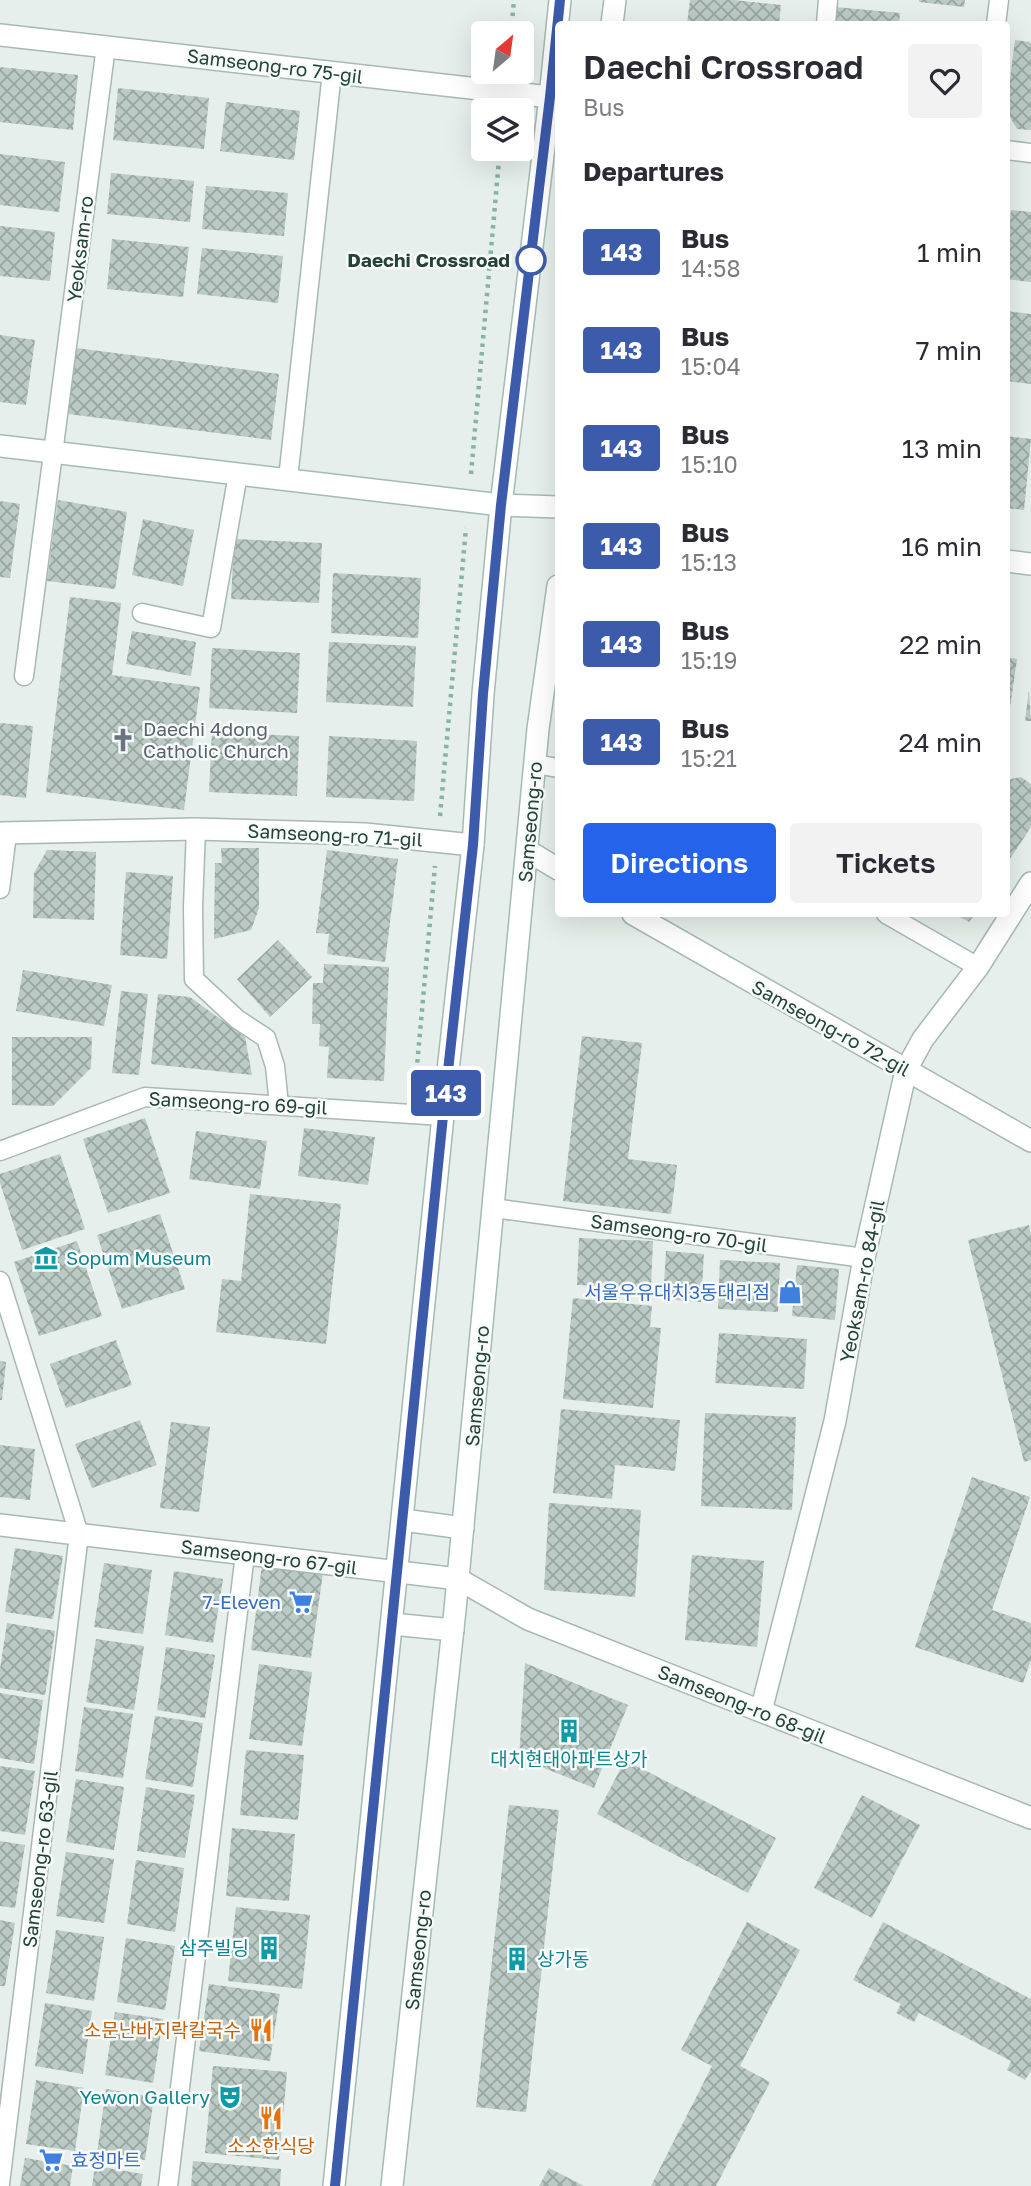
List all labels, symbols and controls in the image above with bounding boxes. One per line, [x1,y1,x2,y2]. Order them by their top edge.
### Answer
north arrow [471,21,534,84]
map controls [471,21,534,161]
street label: Samseong-ro 75-gil [186,43,364,88]
button: heart [908,44,982,118]
text: Daechi Crossroad [583,47,864,86]
text: Bus [583,93,625,121]
button: layers [471,98,534,161]
text: Departures [583,156,724,187]
street label: Yeoksam-ro [62,194,97,304]
text: Bus [681,223,729,254]
text: 143 [601,237,643,266]
text: 1 min [917,237,982,268]
marker: Daechi Crossroad [516,245,546,275]
place label: Daechi Crossroad [347,248,510,271]
text: 14:58 [681,254,740,282]
text: Bus [681,321,729,352]
text: 143 [601,335,643,364]
text: 7 min [916,335,982,366]
text: 15:04 [681,352,741,380]
text: Bus [681,419,729,450]
text: 143 [601,433,643,462]
text: 13 min [902,433,982,464]
text: 15:10 [681,450,738,478]
text: Bus [681,517,729,548]
text: 143 [601,531,643,560]
text: 16 min [901,531,982,562]
text: 15:13 [681,548,737,576]
text: Bus [681,615,729,646]
text: 143 [601,629,643,658]
text: 22 min [899,629,982,660]
text: 15:19 [681,646,737,674]
text: Bus [681,713,729,744]
place label: Daechi 4dong Catholic Church [143,717,289,762]
church icon: Daechi 4dong Catholic Church [109,726,137,754]
text: 143 [601,727,643,756]
text: 24 min [899,727,982,758]
text: 15:21 [681,744,737,772]
street label: Samseong-ro [513,760,546,883]
street label: Samseong-ro 71-gil [247,818,423,851]
button: Directions [583,823,776,903]
button: Tickets [790,823,982,903]
street label: Samseong-ro 72-gil [748,975,914,1081]
line badge: 143 [406,1070,486,1116]
text: 143 [425,1078,467,1107]
street label: Samseong-ro 69-gil [148,1086,328,1119]
street label: Yeoksam-ro 84-gil [834,1198,889,1364]
street label: Samseong-ro 70-gil [589,1209,769,1256]
museum icon: Sopum Museum [32,1244,60,1272]
place label: Sopum Museum [66,1246,212,1269]
shop icon: 서울우유대치3동대리점 [776,1278,804,1306]
place label: 서울우유대치3동대리점 [584,1280,770,1303]
street label: Samseong-ro [460,1324,493,1447]
street label: Samseong-ro 67-gil [179,1534,359,1579]
supermarket icon: 7-Eleven [287,1588,315,1616]
place label: 7-Eleven [203,1590,281,1613]
street label: Samseong-ro 68-gil [655,1659,830,1748]
building icon: 대치현대아파트상가 [555,1717,583,1745]
place label: 대치현대아파트상가 [490,1747,648,1770]
street label: Samseong-ro 63-gil [17,1769,62,1949]
street label: Samseong-ro [400,1888,435,2012]
building icon: 삼주빌딩 [255,1934,283,1962]
place label: 삼주빌딩 [179,1936,249,1959]
building icon: 상가동 [503,1945,531,1973]
place label: 상가동 [537,1947,589,1970]
restaurant icon: 소문난바지락칼국수 [247,2016,275,2044]
place label: 소문난바지락칼국수 [84,2018,241,2041]
theatre icon: Yewon Gallery [216,2083,244,2111]
place label: Yewon Gallery [80,2085,210,2108]
restaurant icon: 소소한식당 [257,2104,285,2132]
place label: 소소한식당 [227,2134,315,2157]
supermarket icon: 효정마트 [37,2146,65,2174]
place label: 효정마트 [71,2148,141,2171]

